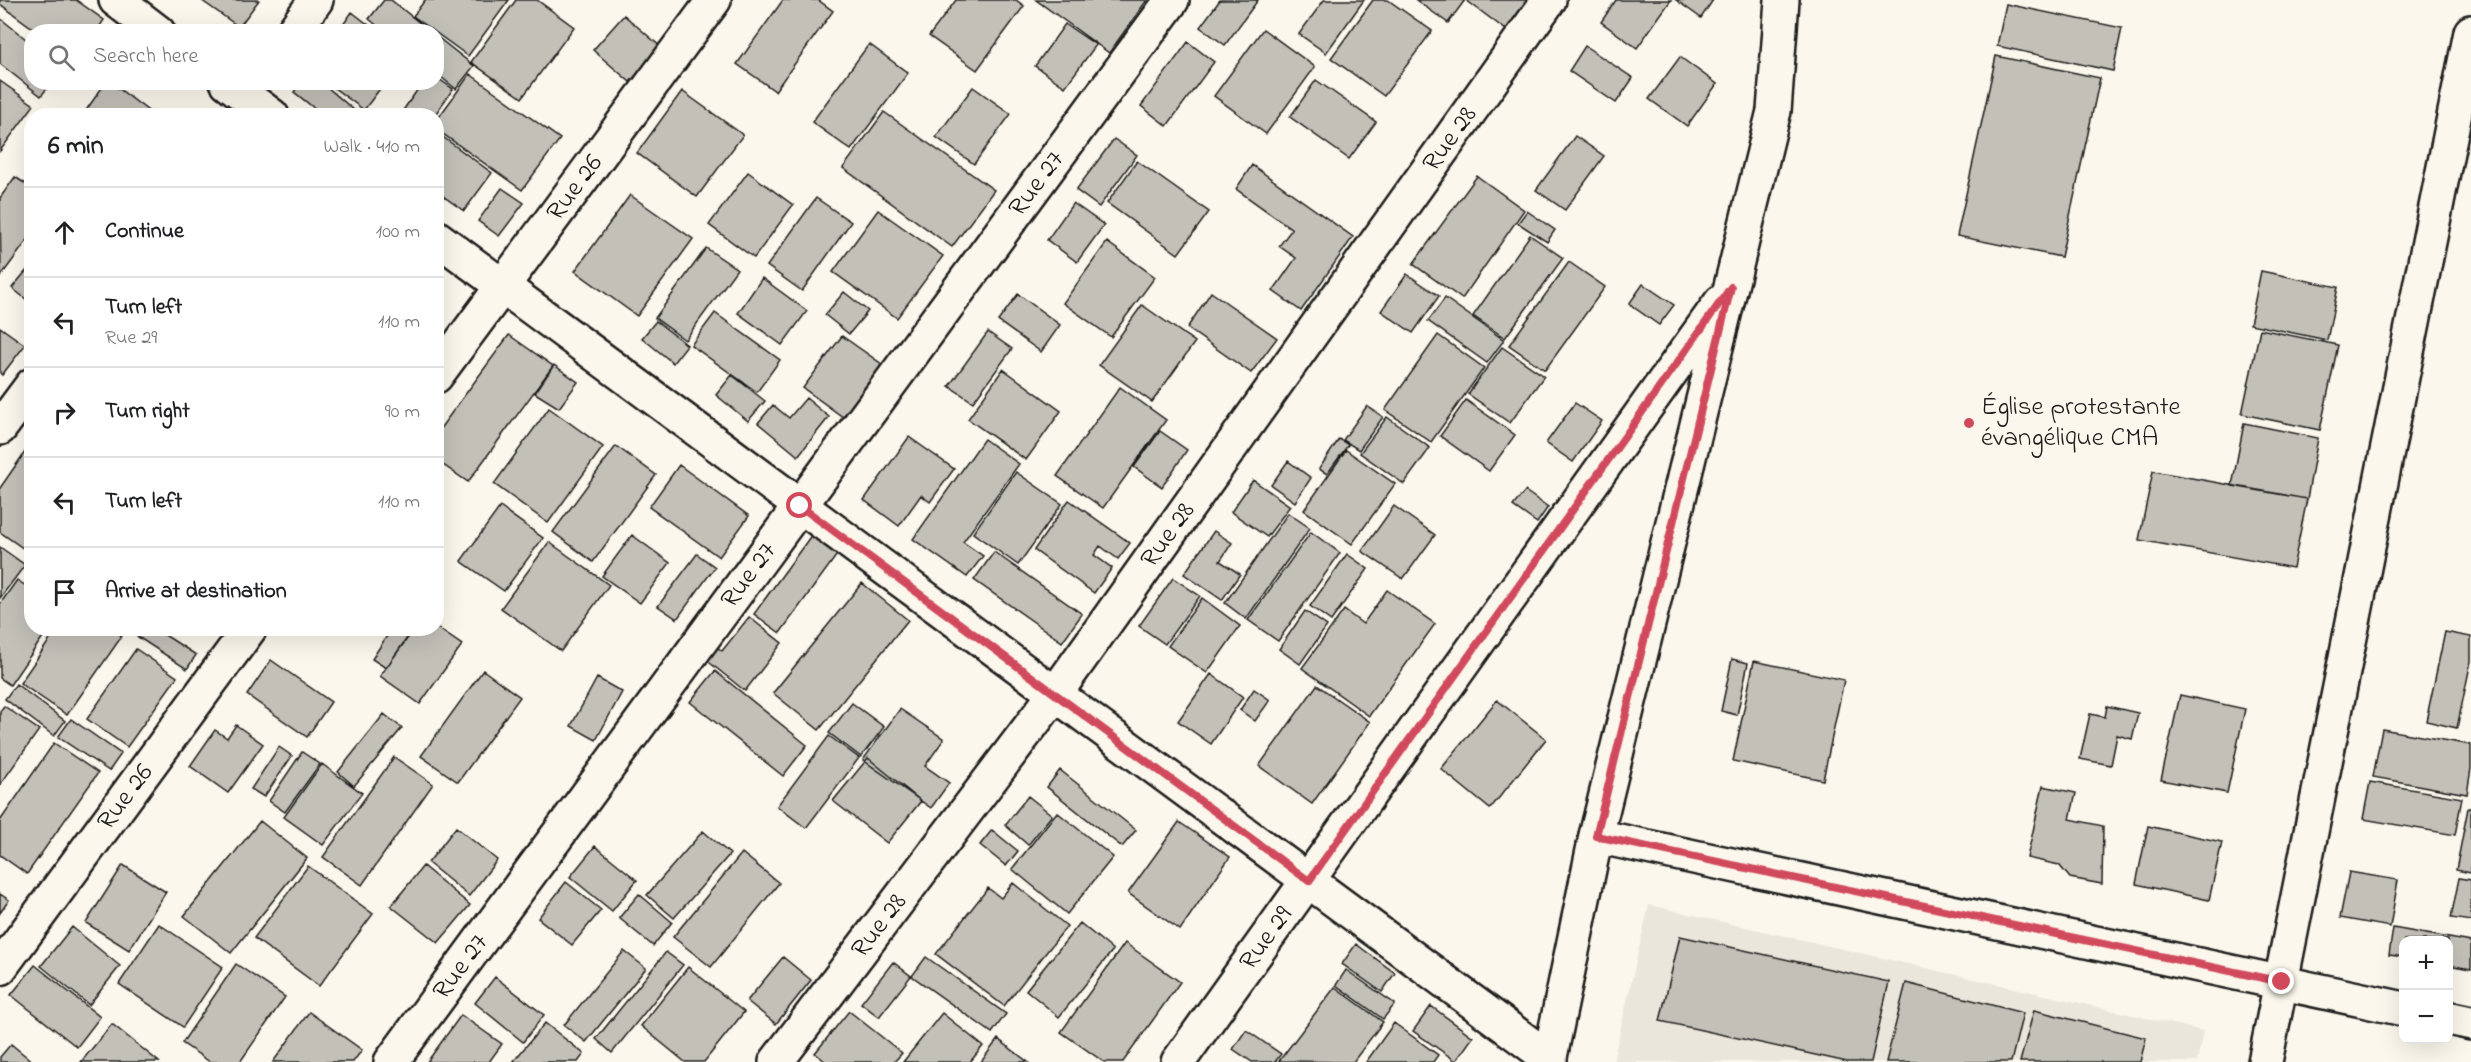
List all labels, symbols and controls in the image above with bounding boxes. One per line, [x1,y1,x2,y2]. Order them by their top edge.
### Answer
search box [24,24,444,90]
icon: search [45,41,78,74]
text: Search here [93,41,198,73]
street label: Rue 28 [1413,98,1487,180]
text: 6 min [48,128,104,166]
text: Walk · 410 m [324,133,420,162]
street label: Rue 27 [999,143,1074,225]
street label: Rue 26 [537,146,613,229]
icon: ahead [48,216,81,249]
text: Continue [105,216,184,248]
text: 100 m [376,218,420,247]
text: Turn left [105,292,182,324]
icon: left [48,306,81,339]
text: 110 m [378,308,420,337]
text: Rue 29 [105,324,157,353]
place label: Église protestante évangélique CMA [1981,388,2181,458]
icon: right [48,396,81,429]
text: Turn right [105,396,190,428]
text: 90 m [385,398,420,427]
marker: Église protestante évangélique CMA [1962,416,1976,430]
icon: left [48,486,81,519]
text: Turn left [105,486,182,518]
text: 110 m [378,488,420,517]
route start [786,492,812,518]
street label: Rue 28 [1131,494,1205,576]
street label: Rue 27 [711,534,786,617]
icon: arrive [48,576,81,609]
text: Arrive at destination [105,576,287,608]
street label: Rue 26 [88,756,163,839]
street label: Rue 28 [842,885,917,966]
street label: Rue 29 [1230,898,1303,978]
street label: Rue 27 [423,926,498,1008]
map controls [2399,936,2453,1044]
button: + [2399,936,2453,990]
route end [2268,968,2294,994]
button: − [2399,990,2453,1044]

